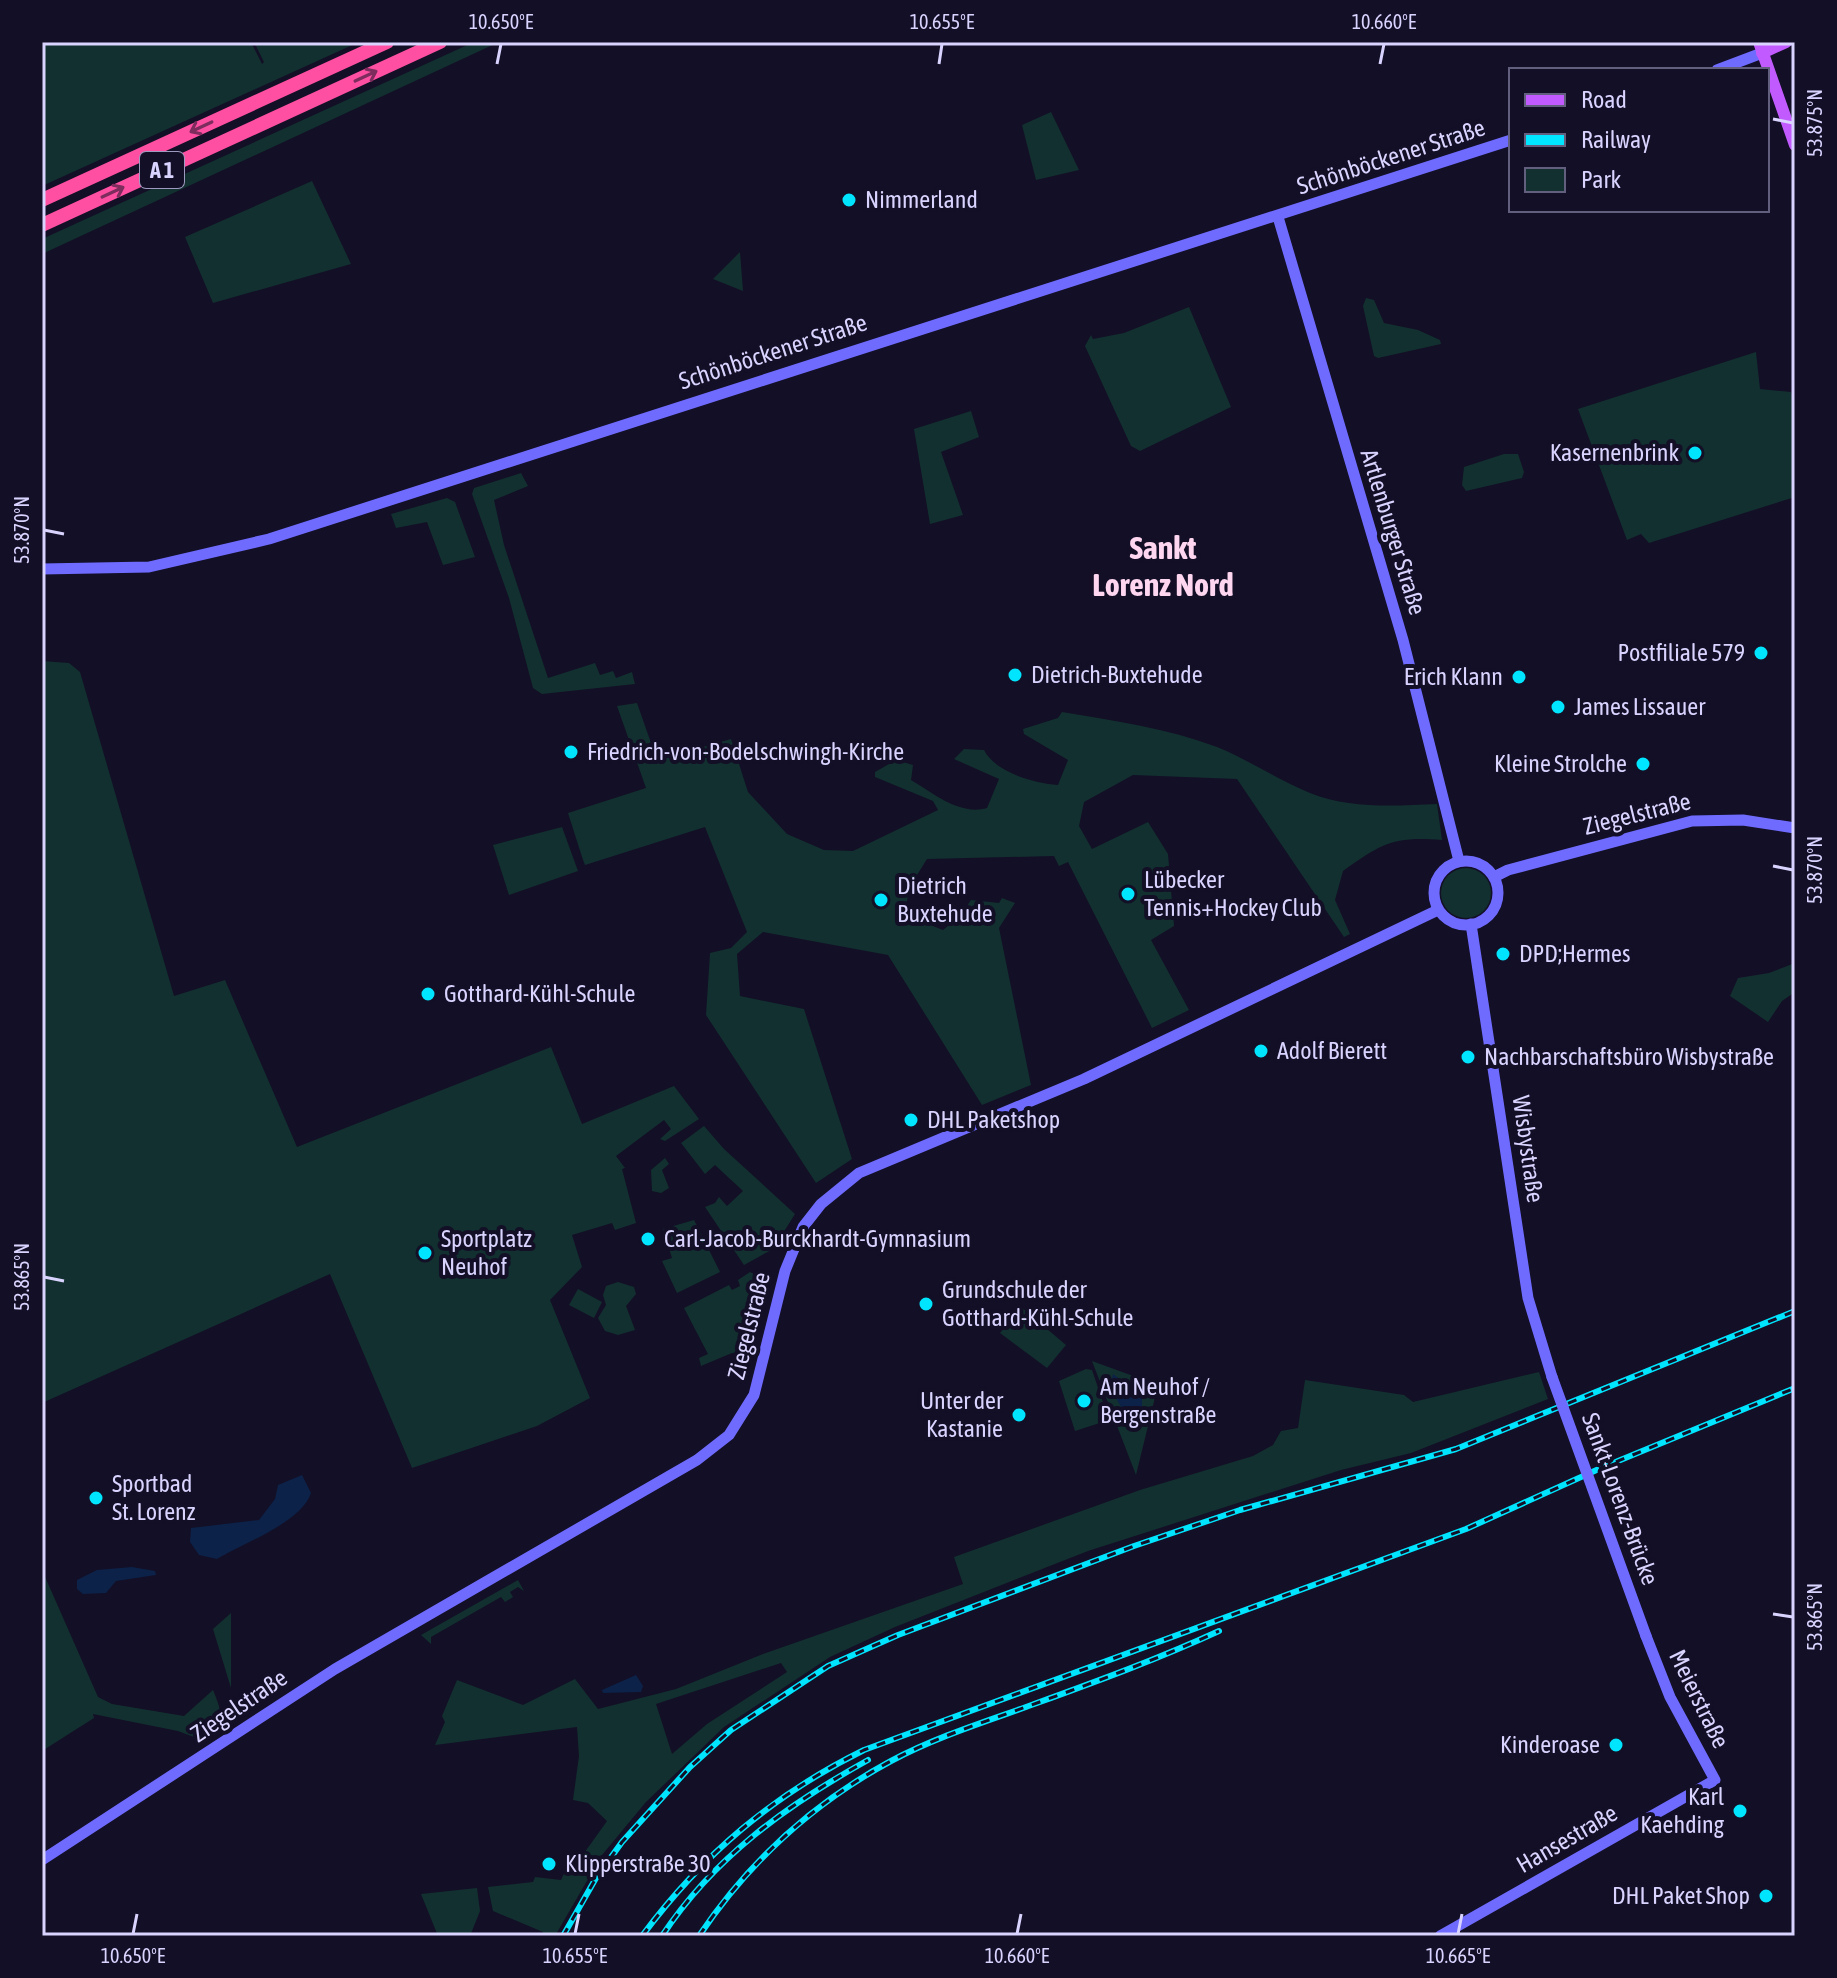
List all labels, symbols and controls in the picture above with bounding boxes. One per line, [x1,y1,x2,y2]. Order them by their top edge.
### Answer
text: 10.650°E [469,10,534,33]
text: 10.655°E [910,10,975,33]
text: 10.660°E [1352,10,1417,33]
one-way arrow [354,68,378,83]
legend [1509,68,1769,212]
text: Road [1581,86,1627,113]
text: 53.875°N [1803,89,1826,157]
street label: Schönböckener Straße [1294,113,1488,200]
one-way arrow [190,120,214,135]
text: Railway [1581,126,1651,153]
road number: A 1 [140,152,184,188]
text: Park [1581,166,1622,193]
one-way arrow [100,184,125,199]
place label: Nimmerland [865,186,978,213]
marker: Nimmerland [840,191,858,209]
street label: Schönböckener Straße [676,308,870,395]
place label: Kasernenbrink [1550,439,1679,466]
marker: Kasernenbrink [1686,444,1704,462]
street label: Artlenburger Straße [1355,446,1431,618]
text: 53.870°N [10,496,33,564]
district label: Sankt Lorenz Nord [1092,529,1234,603]
place label: Postfiliale 579 [1617,639,1745,666]
marker: Postfiliale 579 [1752,644,1770,662]
place label: Dietrich-Buxtehude [1031,661,1203,688]
place label: Erich Klann [1404,663,1503,690]
marker: Dietrich-Buxtehude [1006,666,1024,684]
marker: Erich Klann [1510,668,1528,686]
place label: James Lissauer [1574,693,1706,720]
marker: James Lissauer [1549,698,1567,716]
place label: Friedrich-von-Bodelschwingh-Kirche [587,738,904,765]
marker: Friedrich-von-Bodelschwingh-Kirche [562,743,580,761]
place label: Kleine Strolche [1494,750,1627,777]
marker: Kleine Strolche [1634,755,1652,773]
street label: Ziegelstraße [1580,787,1693,840]
text: 53.870°N [1803,836,1826,904]
place label: Lübecker Tennis+Hockey Club [1144,866,1322,921]
place label: Dietrich Buxtehude [897,872,993,927]
marker: Lübecker Tennis+Hockey Club [1119,885,1137,903]
marker: Dietrich Buxtehude [872,891,890,909]
place label: DPD;Hermes [1519,940,1630,967]
marker: DPD;Hermes [1494,945,1512,963]
place label: Gotthard-Kühl-Schule [444,980,635,1007]
marker: Gotthard-Kühl-Schule [419,985,437,1003]
place label: Adolf Bierett [1277,1037,1387,1064]
marker: Adolf Bierett [1252,1042,1270,1060]
place label: Nachbarschaftsbüro Wisbystraße [1484,1043,1774,1070]
marker: Nachbarschaftsbüro Wisbystraße [1459,1048,1477,1066]
street label: Wisbystraße [1508,1094,1549,1204]
place label: DHL Paketshop [927,1106,1060,1133]
marker: DHL Paketshop [902,1111,920,1129]
place label: Sportplatz Neuhof [441,1225,532,1280]
place label: Carl-Jacob-Burckhardt-Gymnasium [664,1225,971,1252]
marker: Carl-Jacob-Burckhardt-Gymnasium [639,1230,657,1248]
text: 53.865°N [10,1243,33,1311]
marker: Sportplatz Neuhof [416,1244,434,1262]
street label: Ziegelstraße [722,1269,775,1382]
place label: Grundschule der Gotthard-Kühl-Schule [942,1276,1133,1331]
marker: Grundschule der Gotthard-Kühl-Schule [917,1295,935,1313]
place label: Am Neuhof / Bergenstraße [1100,1373,1216,1428]
place label: Unter der Kastanie [920,1387,1004,1442]
marker: Am Neuhof / Bergenstraße [1075,1392,1093,1410]
marker: Unter der Kastanie [1010,1406,1028,1424]
street label: Sankt-Lorenz-Brücke [1577,1409,1664,1589]
place label: Sportbad St. Lorenz [112,1470,196,1525]
marker: Sportbad St. Lorenz [87,1489,105,1507]
text: 53.865°N [1803,1583,1826,1651]
street label: Meierstraße [1664,1645,1735,1752]
street label: Ziegelstraße [186,1664,292,1747]
place label: Kinderoase [1500,1731,1600,1758]
marker: Kinderoase [1607,1736,1625,1754]
place label: Karl Kaehding [1640,1783,1725,1838]
street label: Hansestraße [1512,1799,1622,1878]
marker: Karl Kaehding [1731,1802,1749,1820]
place label: Klipperstraße 30 [565,1850,711,1877]
marker: Klipperstraße 30 [540,1855,558,1873]
place label: DHL Paket Shop [1612,1882,1750,1909]
marker: DHL Paket Shop [1757,1887,1775,1905]
text: 10.650°E [101,1944,166,1967]
text: 10.655°E [543,1944,608,1967]
text: 10.660°E [985,1944,1050,1967]
text: 10.665°E [1426,1944,1491,1967]

